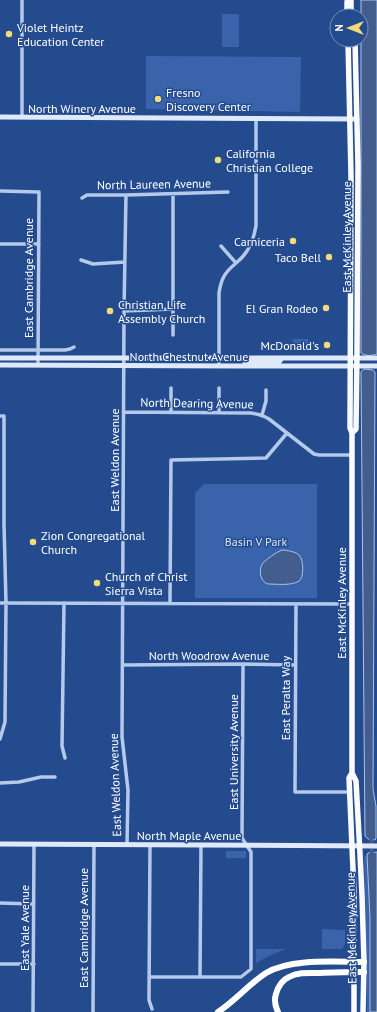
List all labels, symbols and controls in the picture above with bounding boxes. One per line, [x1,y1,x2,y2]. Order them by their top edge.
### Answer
north arrow [329,8,369,48]
place label: Violet Heintz Education Center [16,20,104,49]
text: N [332,24,346,32]
marker: Violet Heintz Education Center [4,29,14,39]
place label: Fresno Discovery Center [166,85,251,114]
marker: Fresno Discovery Center [153,94,163,104]
street label: North Winery Avenue [28,101,136,116]
place label: California Christian College [226,146,313,175]
marker: California Christian College [213,155,223,165]
street label: North Laureen Avenue [97,176,211,192]
street label: East McKinley Avenue [339,181,354,293]
street label: East Cambridge Avenue [21,218,36,338]
place label: Carniceria [234,234,285,249]
marker: Carniceria [288,236,298,246]
place label: Taco Bell [275,250,321,265]
marker: Taco Bell [324,252,334,262]
place label: Christian Life Assembly Church [118,297,205,326]
place label: El Gran Rodeo [246,301,318,316]
marker: El Gran Rodeo [321,303,331,313]
marker: Christian Life Assembly Church [105,306,115,316]
place label: McDonald's [260,338,319,353]
marker: McDonald's [322,340,332,350]
street label: North Chestnut Avenue [130,349,248,364]
street label: North Dearing Avenue [140,395,254,411]
street label: East Weldon Avenue [107,408,122,512]
place label: Zion Congregational Church [41,528,146,557]
park label: Basin V Park [225,534,287,549]
marker: Zion Congregational Church [28,537,38,547]
street label: East McKinley Avenue [334,547,349,659]
place label: Church of Christ Sierra Vista [105,569,187,598]
marker: Church of Christ Sierra Vista [92,578,102,588]
street label: North Woodrow Avenue [149,648,269,663]
street label: East Peralta Way [278,655,293,740]
street label: East University Avenue [226,694,241,810]
street label: East Weldon Avenue [106,733,124,837]
street label: North Maple Avenue [137,828,241,843]
street label: East Cambridge Avenue [76,868,91,988]
street label: East McKinley Avenue [343,872,359,984]
street label: East Yale Avenue [17,885,32,971]

